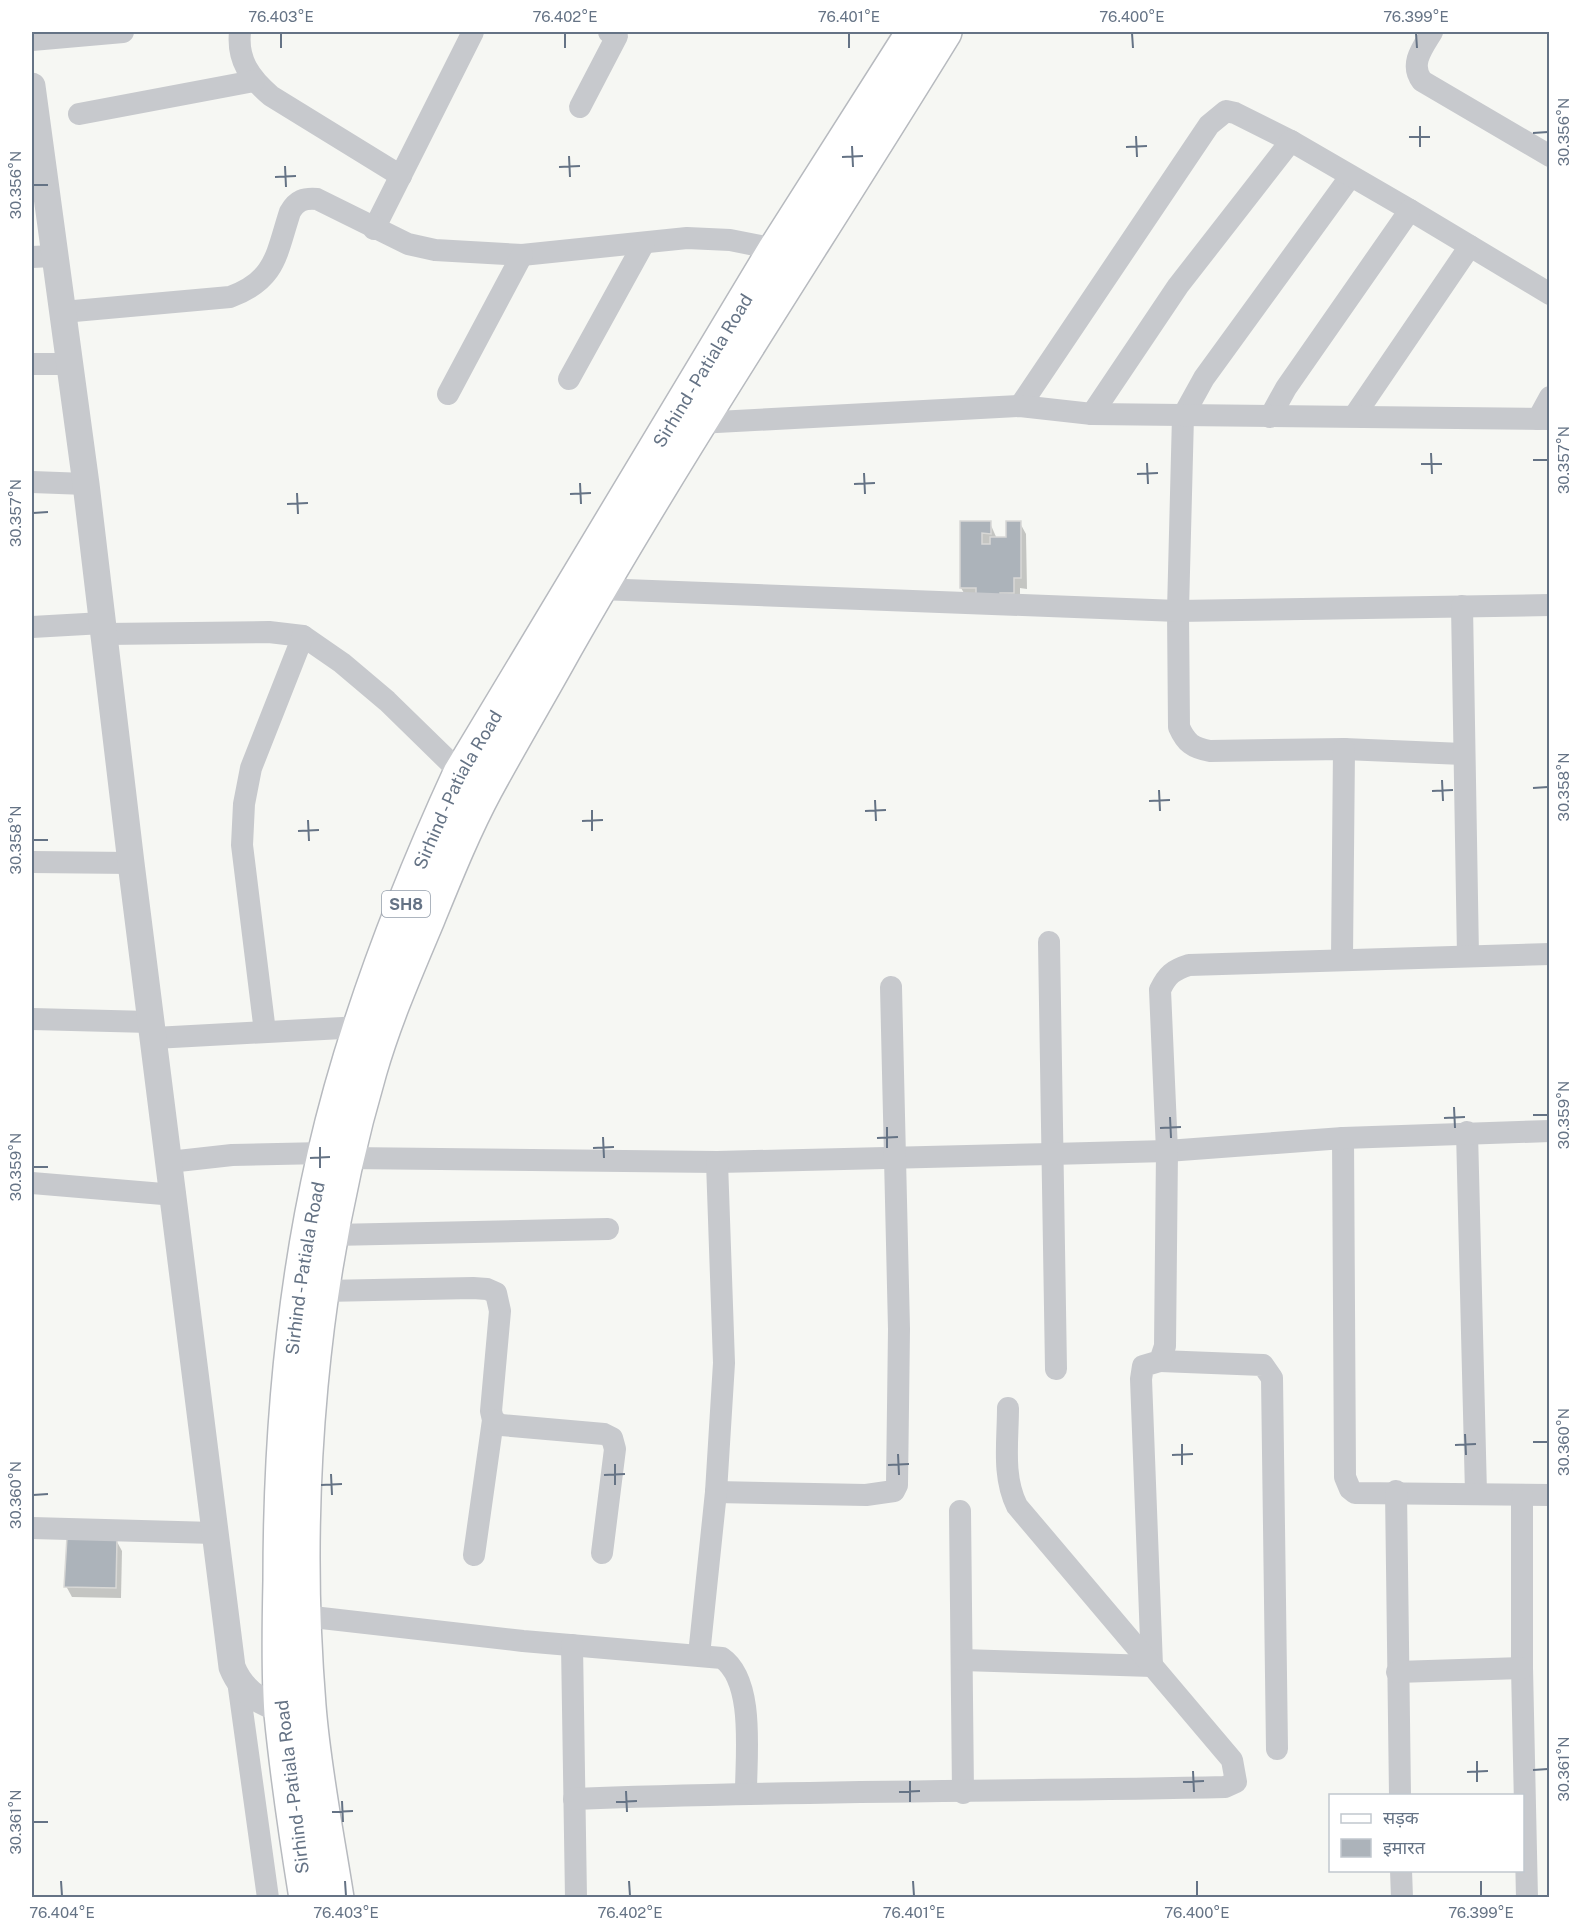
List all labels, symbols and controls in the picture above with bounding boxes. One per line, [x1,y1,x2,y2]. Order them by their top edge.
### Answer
text: 76.403°E [248,8,314,25]
text: 76.402°E [532,8,598,25]
text: 76.401°E [818,8,880,25]
text: 76.400°E [1099,8,1165,25]
text: 76.399°E [1383,8,1449,25]
text: 30.356°N [1555,98,1572,166]
text: 30.356°N [7,151,24,219]
street label: Sirhind - Patiala Road [648,290,756,451]
text: 30.357°N [1555,426,1572,494]
text: 30.357°N [7,479,24,547]
street label: Sirhind - Patiala Road [409,706,506,872]
text: 30.358°N [1555,753,1572,821]
text: 30.358°N [7,806,24,874]
road number: SH8 [382,891,430,917]
text: 30.359°N [1555,1081,1572,1149]
text: 30.359°N [7,1133,24,1201]
street label: Sirhind - Patiala Road [281,1180,328,1356]
text: 30.360°N [1555,1408,1572,1476]
text: 30.360°N [7,1461,24,1529]
street label: Sirhind - Patiala Road [271,1699,313,1875]
text: 30.361°N [1555,1737,1572,1801]
text: 30.361°N [7,1790,24,1854]
legend [1329,1794,1524,1872]
text: सड़क [1383,1807,1420,1828]
text: इमारत [1383,1837,1426,1858]
text: 76.404°E [29,1904,95,1921]
text: 76.403°E [313,1904,379,1921]
text: 76.402°E [597,1904,663,1921]
text: 76.401°E [883,1904,945,1921]
text: 76.400°E [1164,1904,1230,1921]
text: 76.399°E [1448,1904,1514,1921]

